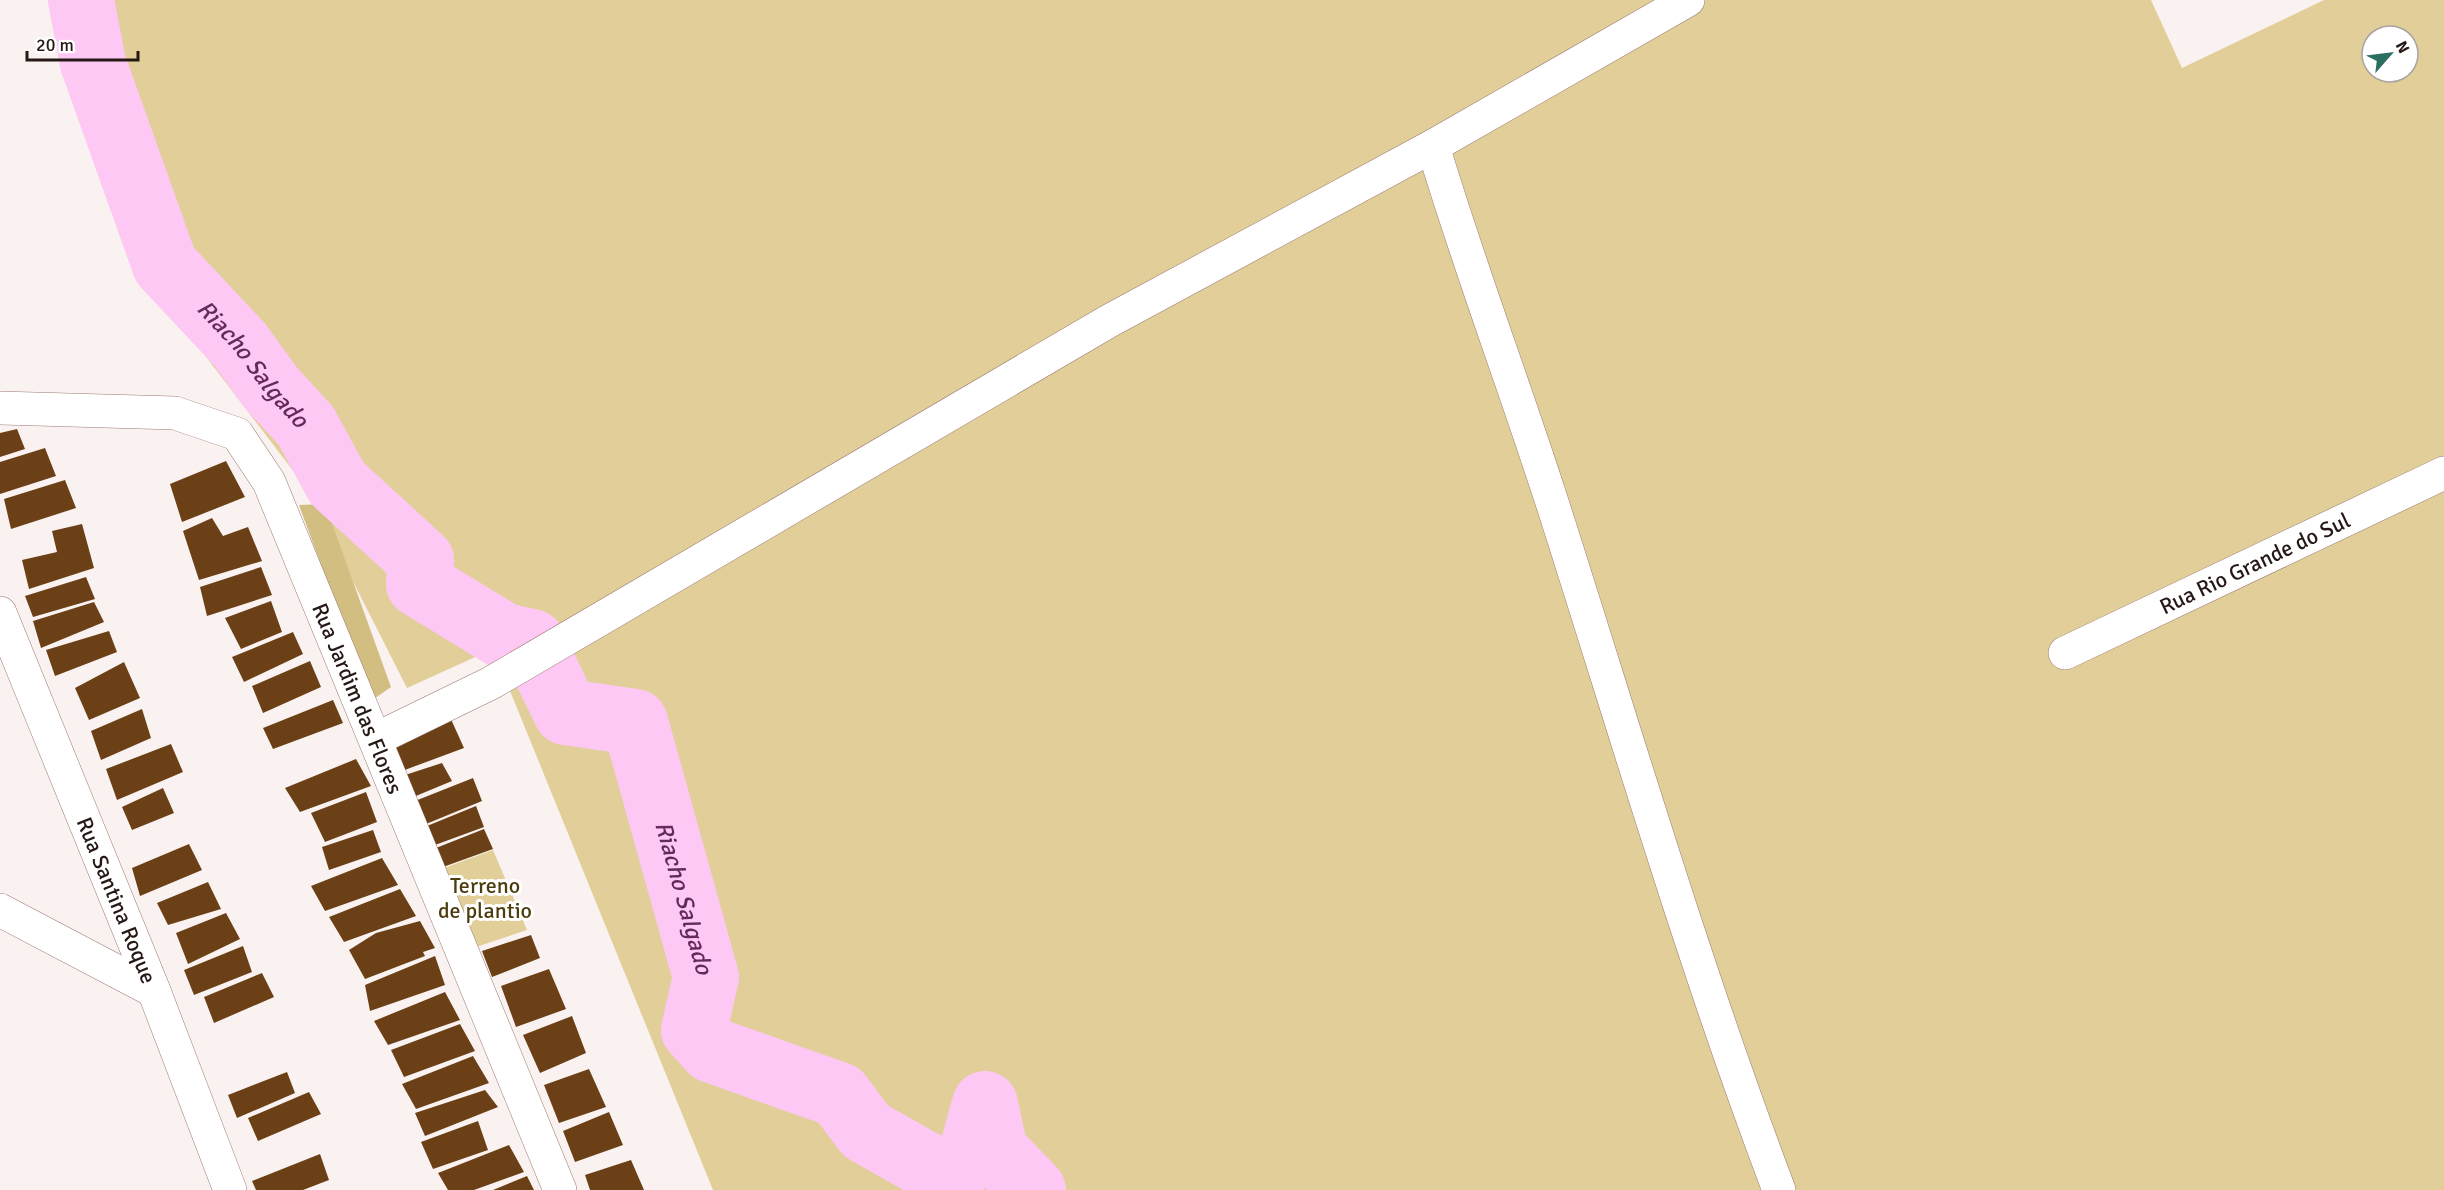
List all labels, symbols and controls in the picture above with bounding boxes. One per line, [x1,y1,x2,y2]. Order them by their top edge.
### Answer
scale bar [27,24,138,62]
north arrow [2360,24,2420,84]
text: 20 m [36,34,74,56]
text: N [2391,38,2414,57]
water label: Riacho Salgado [191,294,316,435]
street label: Rua Rio Grande do Sul [2155,506,2354,620]
street label: Rua Jardim das Flores [307,599,409,798]
street label: Rua Santina Roque [71,813,163,987]
water label: Riacho Salgado [648,818,720,979]
park label: Terreno de plantio [438,872,532,924]

